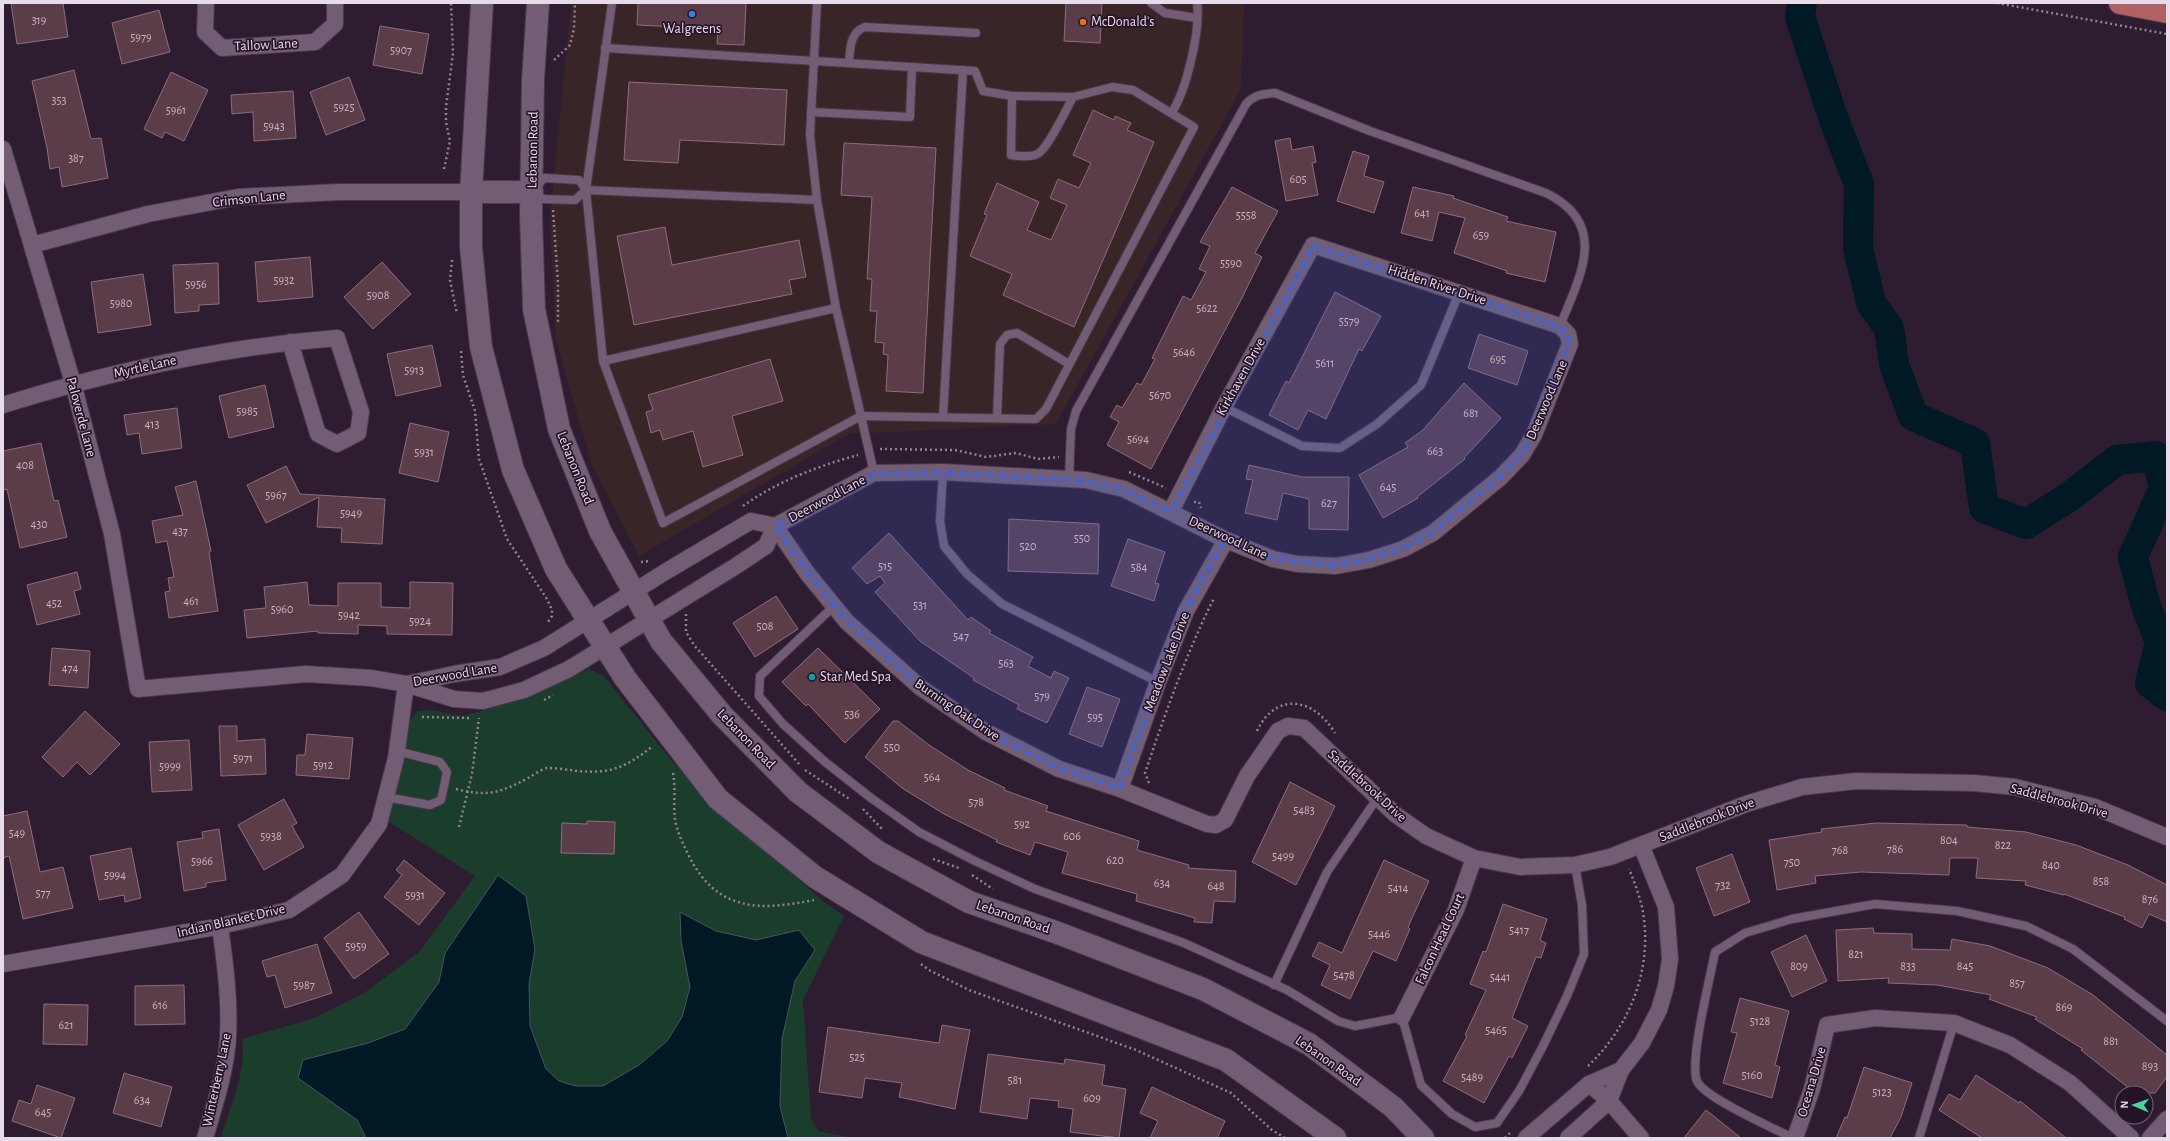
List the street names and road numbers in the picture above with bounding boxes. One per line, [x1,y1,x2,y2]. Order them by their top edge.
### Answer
street label: Tallow Lane [234,36,298,54]
street label: Lebanon Road [525,111,541,189]
street label: Crimson Lane [212,188,286,210]
street label: Hidden River Drive [1386,262,1488,308]
street label: Kirkhaven Drive [1214,336,1268,418]
street label: Myrtle Lane [112,353,178,381]
street label: Deerwood Lane [1524,358,1570,442]
street label: Paloverde Lane [64,376,98,458]
street label: Lebanon Road [554,430,596,506]
street label: Deerwood Lane [786,473,868,525]
street label: Deerwood Lane [1187,514,1269,562]
street label: Meadow Lake Drive [1142,610,1192,714]
street label: Deerwood Lane [412,661,498,689]
street label: Burning Oak Drive [912,676,1002,744]
street label: Lebanon Road [714,706,778,772]
street label: Saddlebrook Drive [1325,747,1409,825]
street label: Saddlebrook Drive [2009,781,2109,821]
street label: Saddlebrook Drive [1658,795,1756,845]
street label: Falcon Head Court [1413,891,1467,987]
street label: Lebanon Road [974,898,1052,936]
street label: Indian Blanket Drive [176,902,286,940]
street label: Winterberry Lane [200,1032,234,1128]
street label: Lebanon Road [1292,1033,1364,1089]
street label: Oceana Drive [1795,1045,1829,1119]

